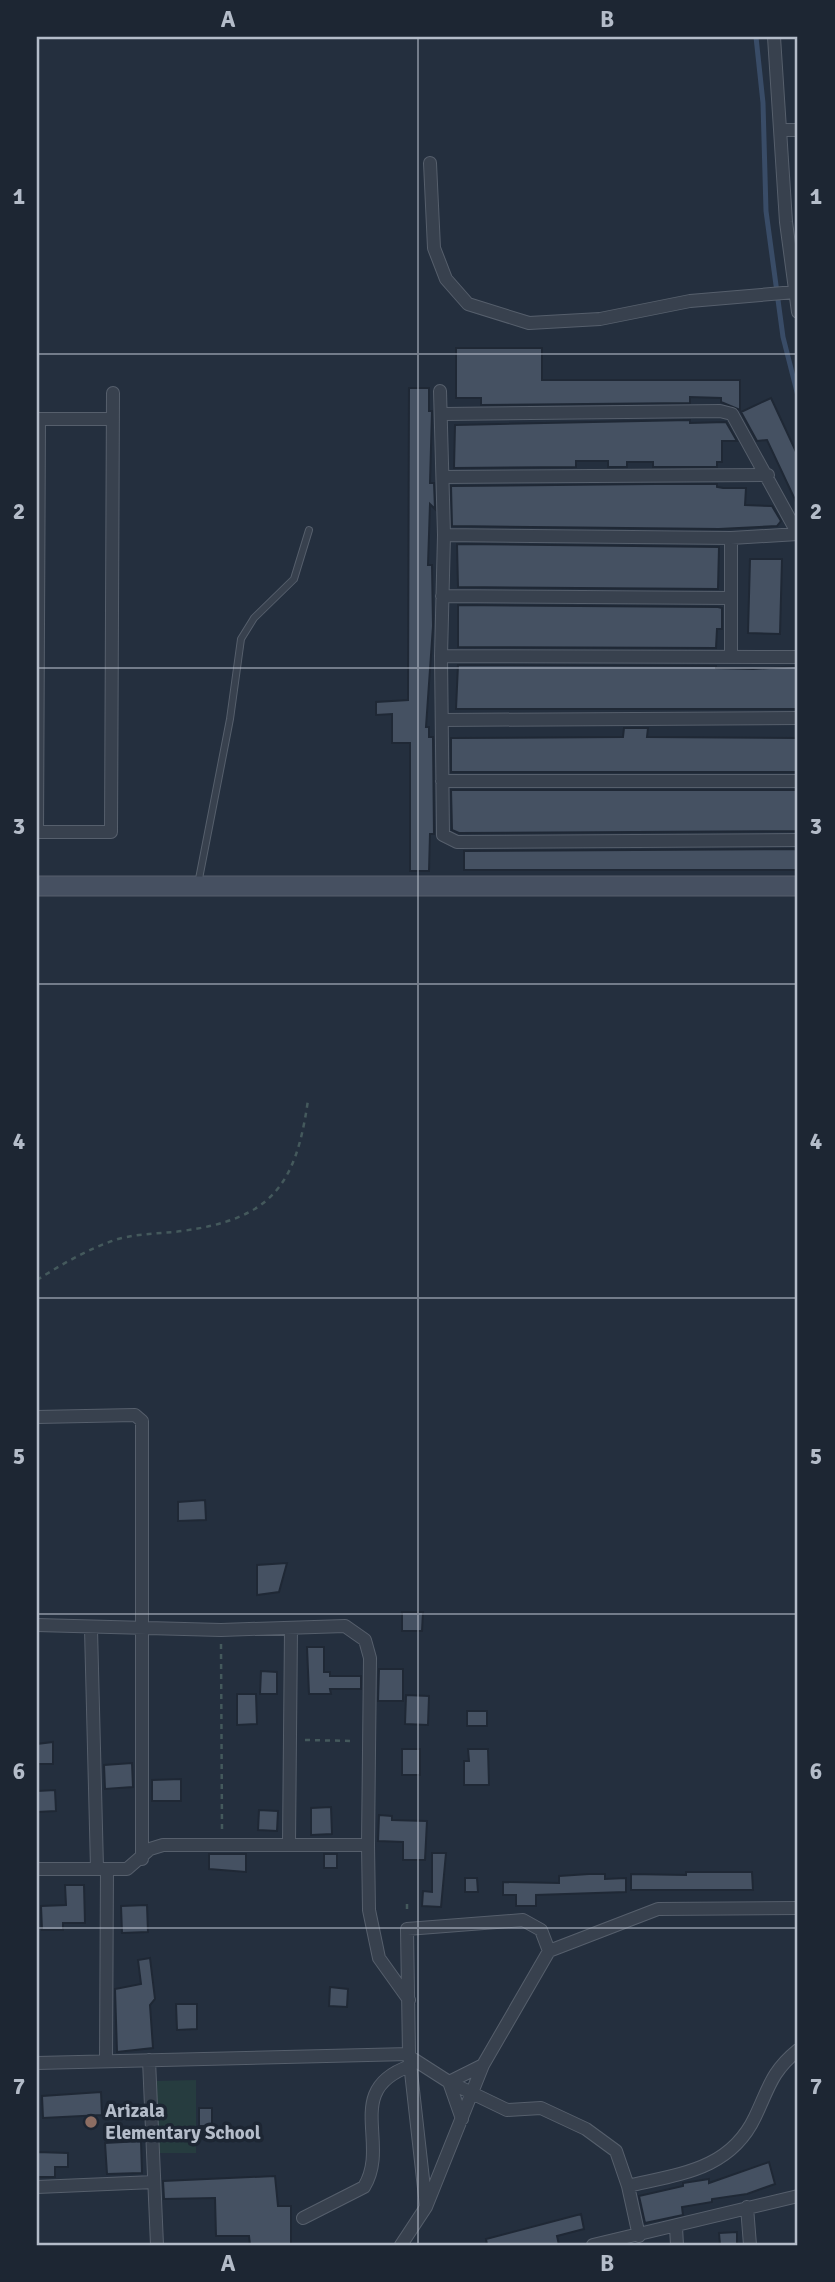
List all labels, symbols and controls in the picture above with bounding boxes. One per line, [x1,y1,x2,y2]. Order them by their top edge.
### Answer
text: A [221,5,236,34]
text: B [600,5,614,34]
text: 1 [13,182,25,211]
text: 1 [810,182,822,211]
text: 2 [13,497,25,526]
text: 2 [810,497,822,526]
text: 3 [13,812,25,841]
text: 3 [810,812,822,841]
text: 4 [13,1127,25,1156]
text: 4 [810,1127,822,1156]
text: 5 [13,1442,25,1471]
text: 5 [810,1442,822,1471]
text: 6 [13,1757,25,1786]
text: 6 [810,1757,822,1786]
text: 7 [13,2072,25,2101]
text: 7 [810,2072,822,2101]
place label: Arizala Elementary School [105,2099,261,2145]
marker: Arizala Elementary School [83,2114,99,2130]
text: A [221,2249,236,2278]
text: B [600,2249,614,2278]

